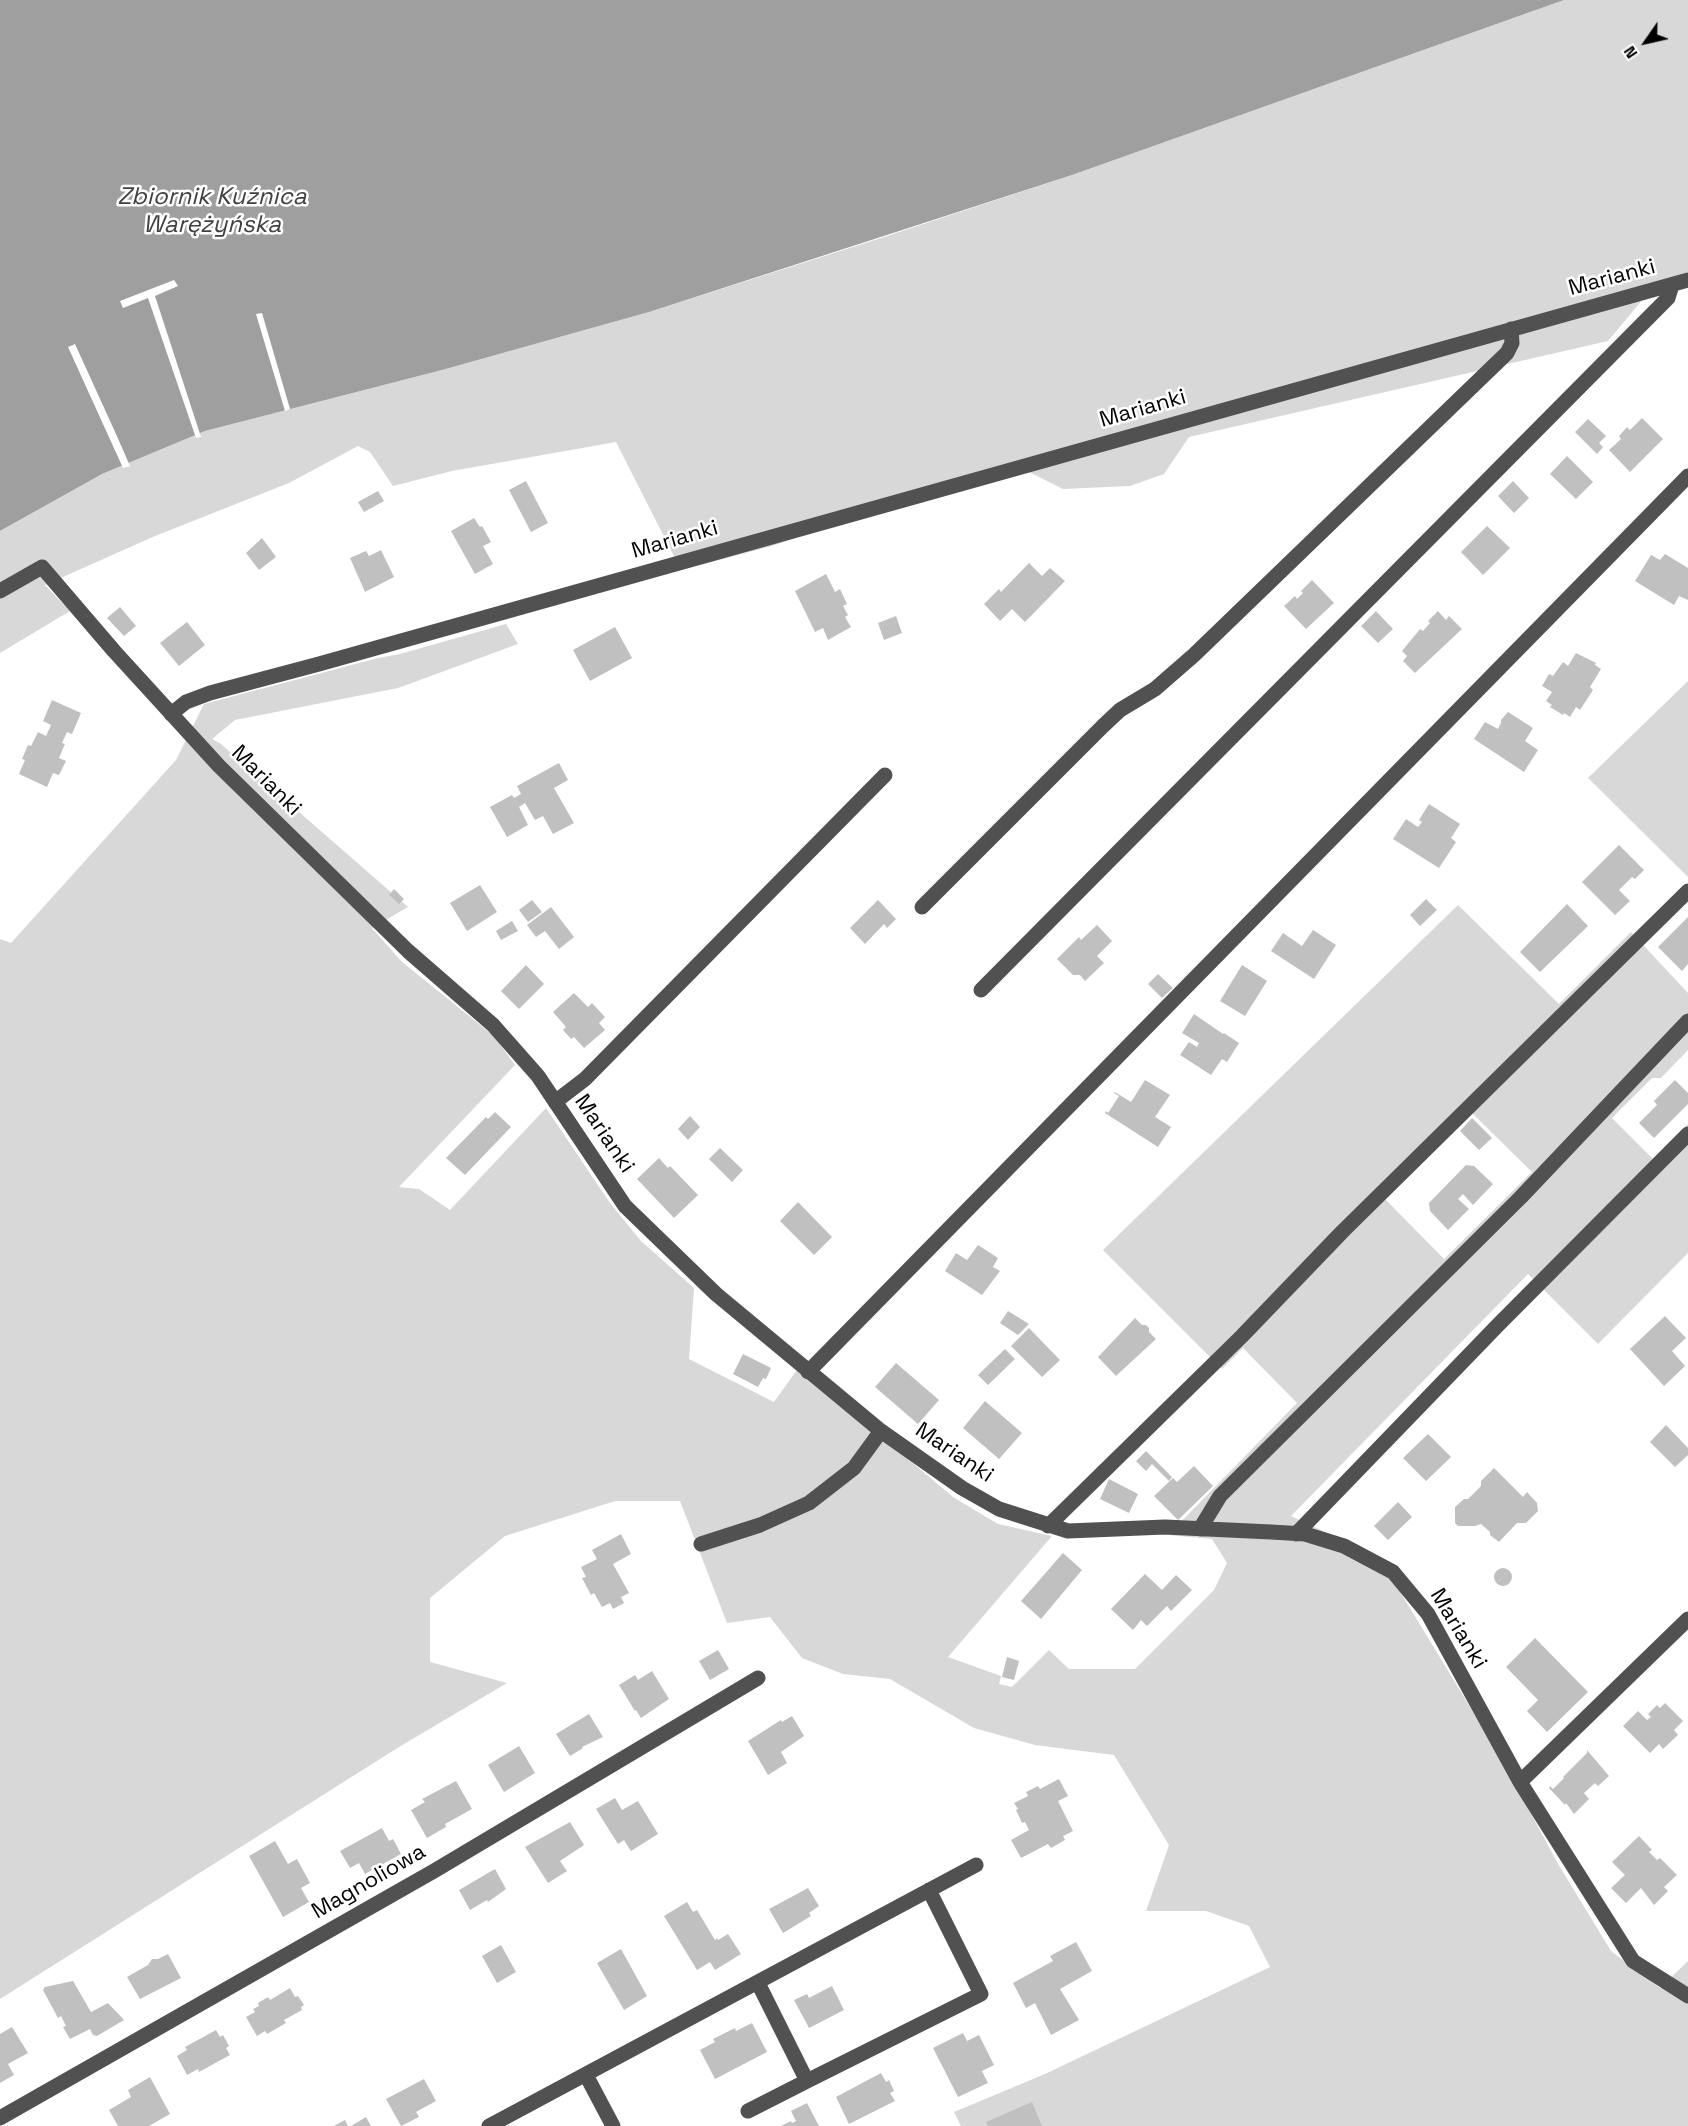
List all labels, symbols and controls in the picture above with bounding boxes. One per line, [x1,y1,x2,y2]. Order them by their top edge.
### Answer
north arrow [1616,12,1676,72]
text: N [1619,42,1642,63]
water label: Zbiornik Kuźnica Warężyńska [117,183,307,239]
street label: Marianki [1566,254,1658,302]
street label: Marianki [1097,384,1189,434]
street label: Marianki [629,515,721,565]
street label: Marianki [225,740,307,822]
street label: Marianki [568,1090,640,1178]
street label: Marianki [910,1417,998,1489]
street label: Marianki [1424,1584,1492,1674]
street label: Magnoliowa [307,1839,431,1925]

